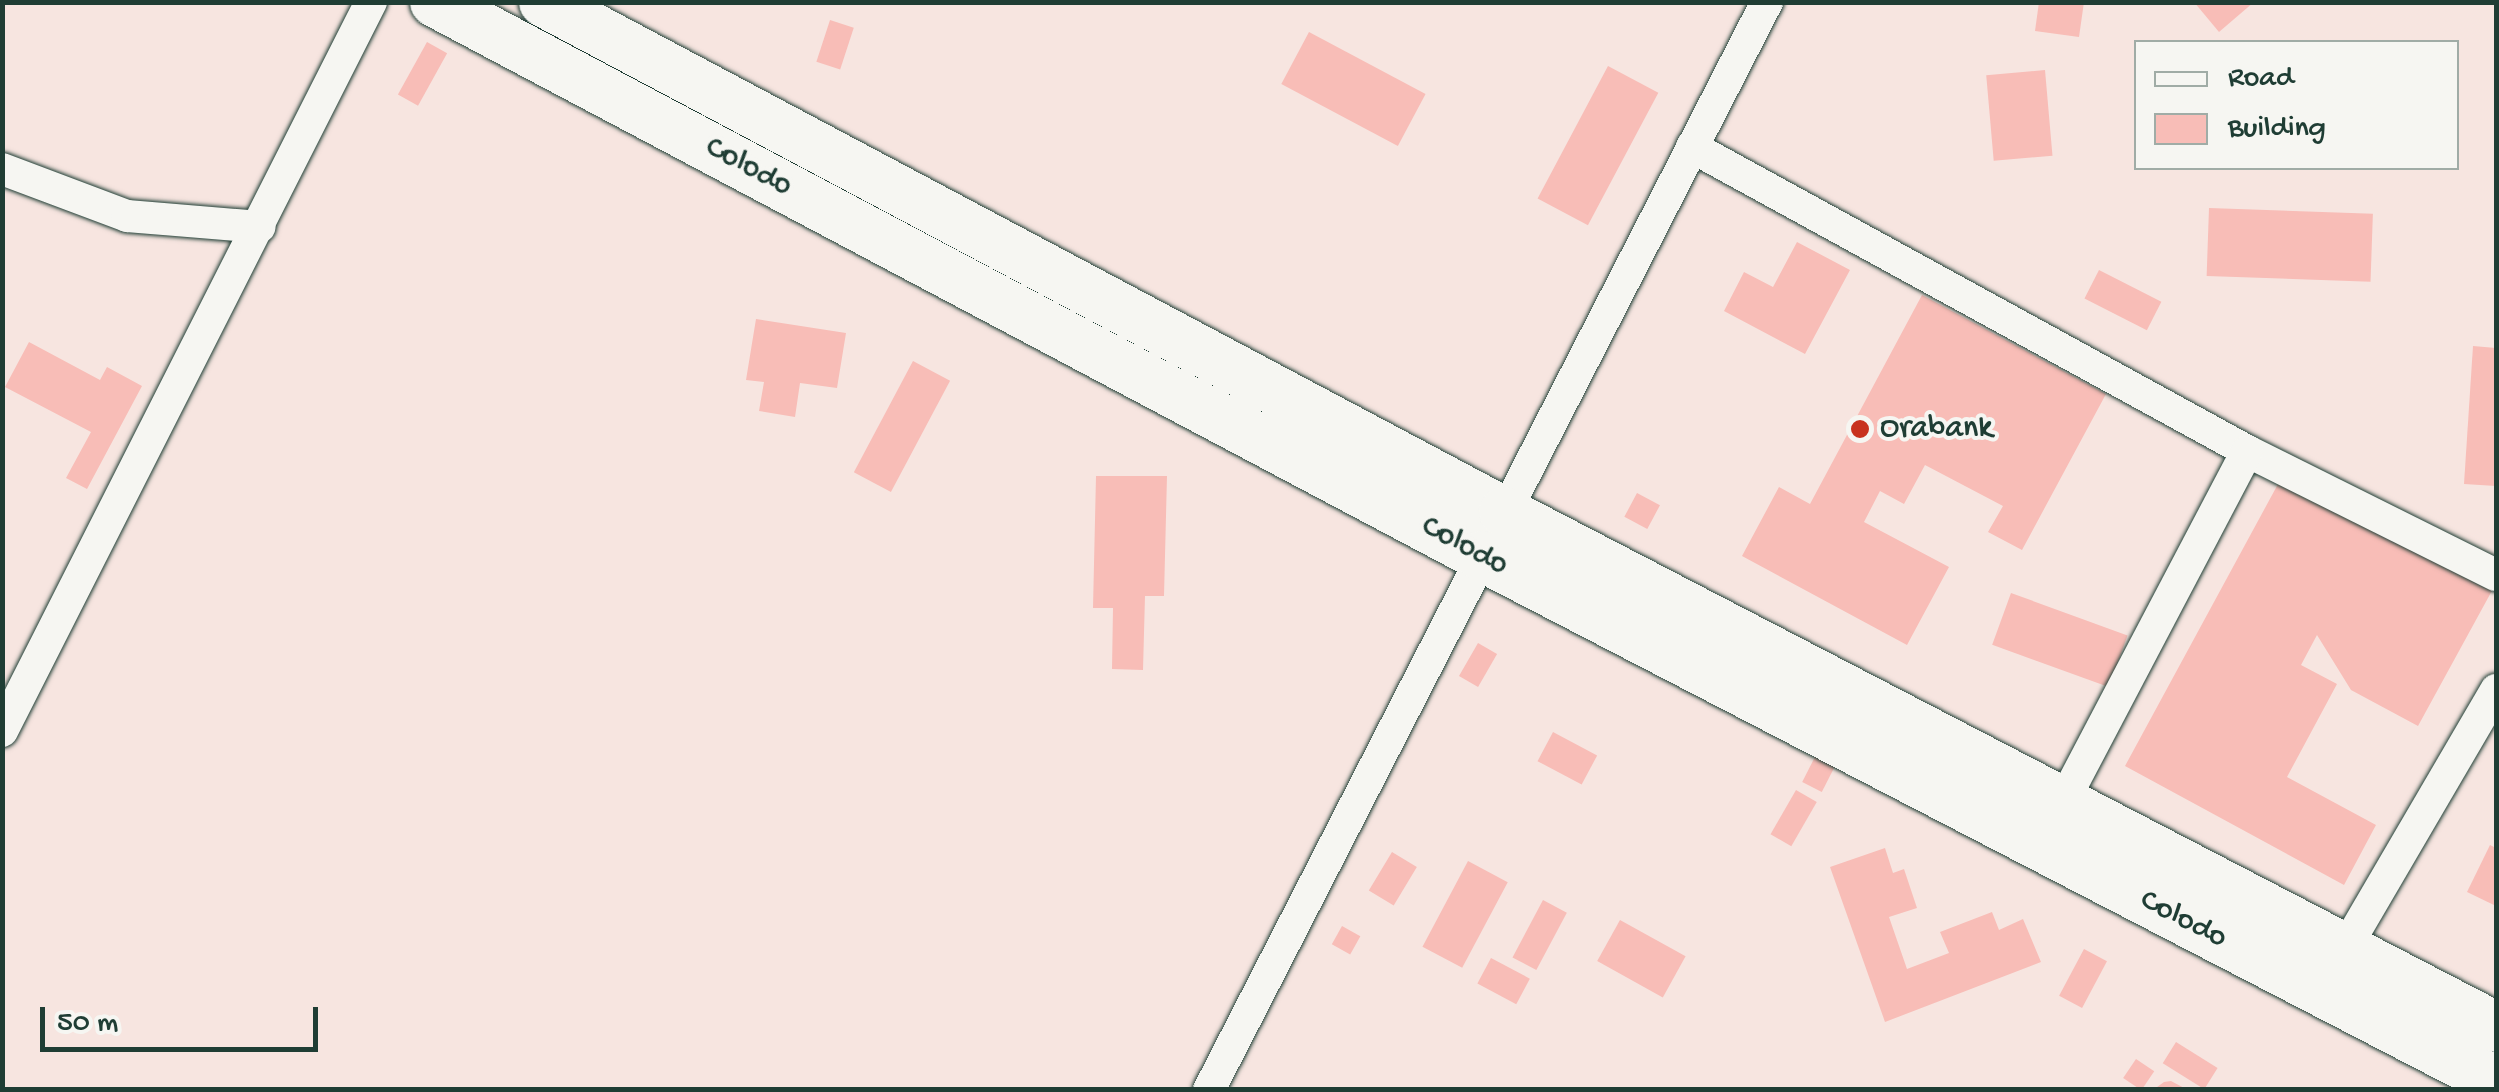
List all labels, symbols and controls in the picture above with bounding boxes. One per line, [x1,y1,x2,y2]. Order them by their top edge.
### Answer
legend [2134,40,2459,170]
text: Road [2228,62,2294,97]
text: Building [2228,112,2326,147]
street label: Colodo [698,129,798,207]
place label: Orabank [1880,410,1992,448]
marker: Orabank [1849,418,1871,440]
street label: Colodo [1414,508,1514,586]
street label: Colodo [2133,882,2233,958]
scale bar [45,987,322,1049]
text: 50 m [57,1007,118,1042]

